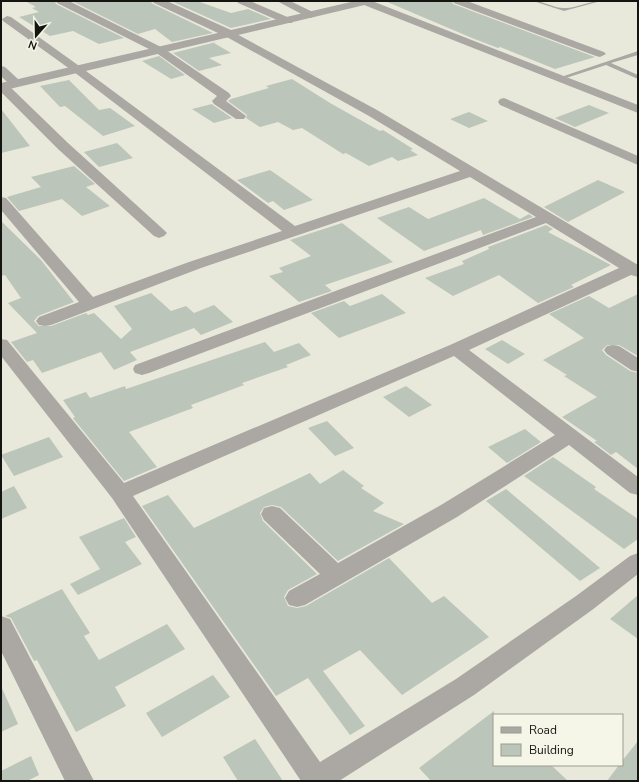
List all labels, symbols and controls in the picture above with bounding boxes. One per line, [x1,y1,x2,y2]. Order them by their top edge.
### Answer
north arrow [16,16,56,56]
text: N [26,36,39,53]
legend [493,714,623,766]
text: Road [529,722,557,738]
text: Building [529,742,574,758]

